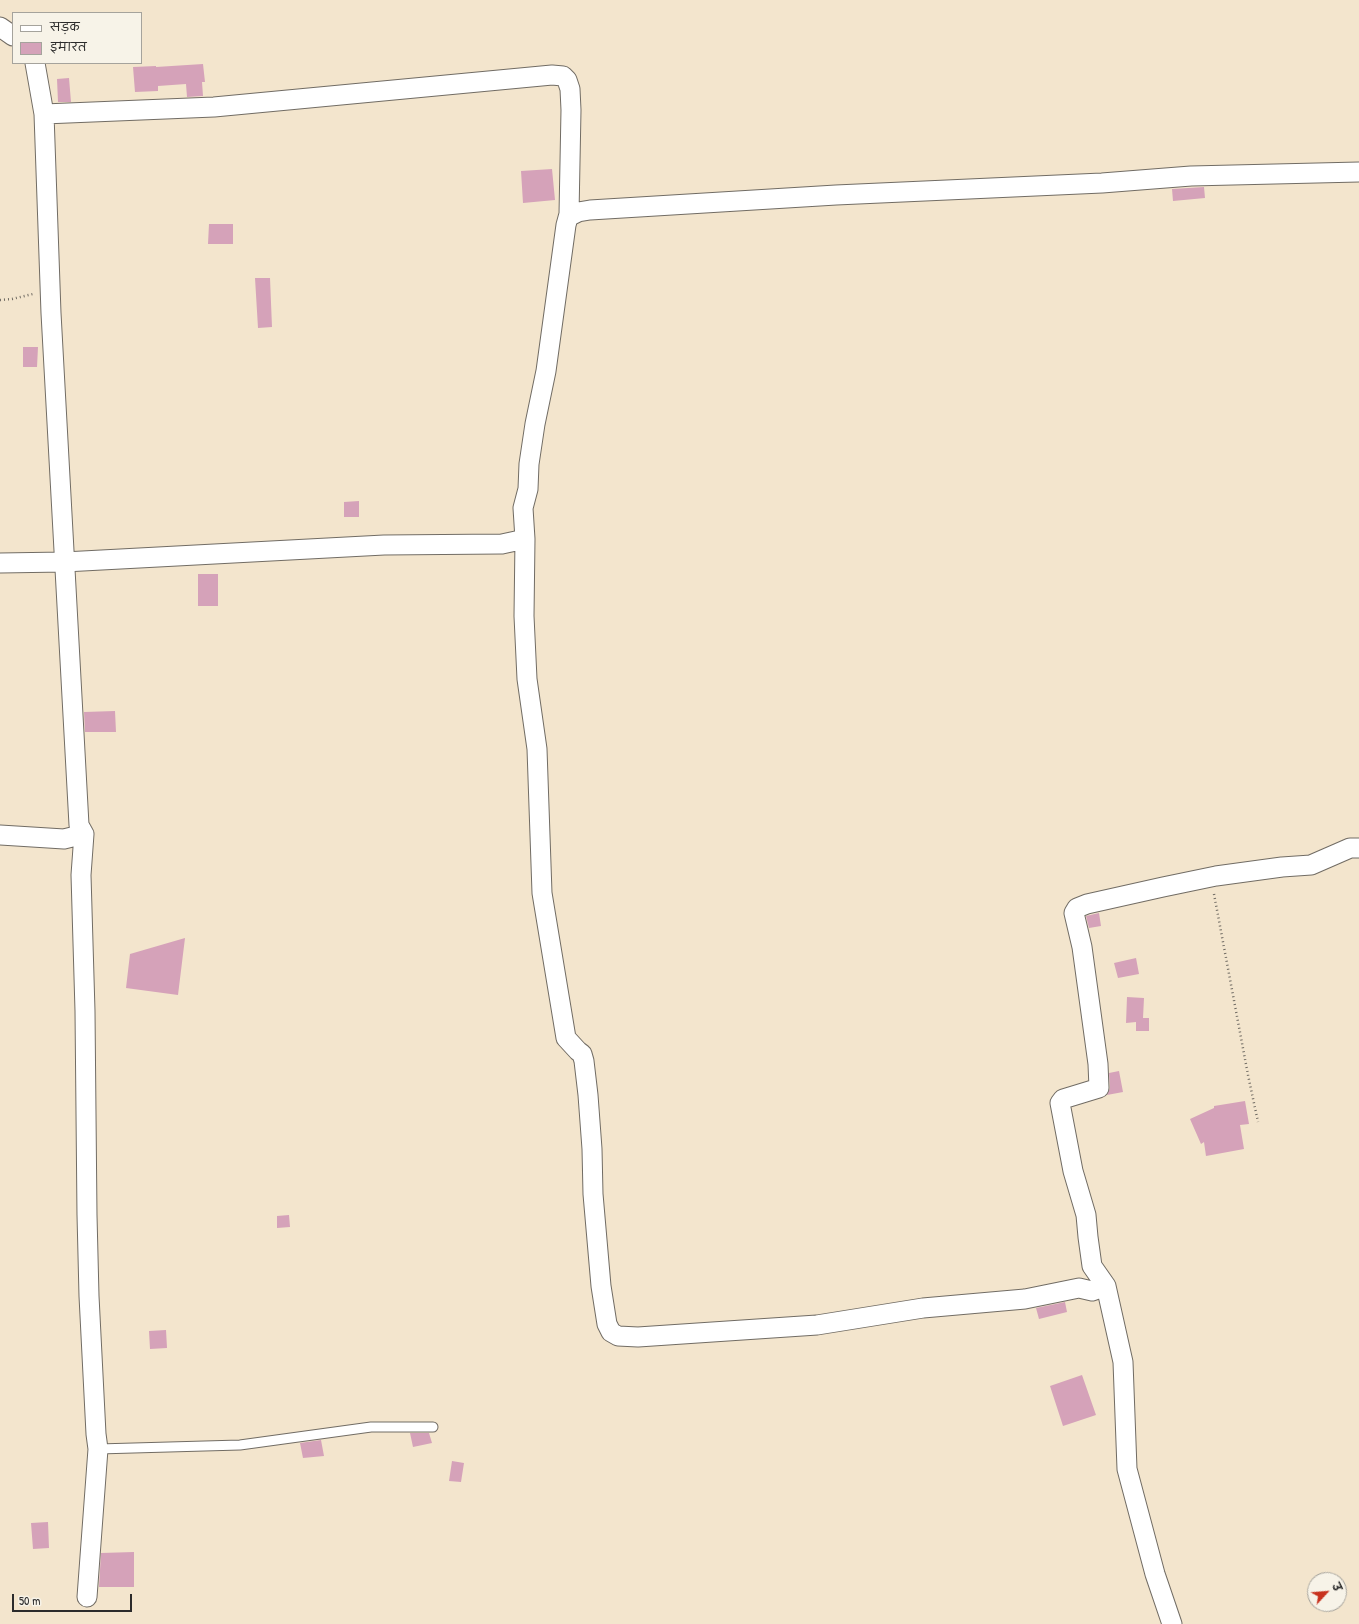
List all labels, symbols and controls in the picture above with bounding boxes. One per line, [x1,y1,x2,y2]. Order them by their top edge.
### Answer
legend [12,12,142,64]
text: सड़क [50,18,80,35]
text: इमारत [50,38,87,55]
north arrow [1307,1572,1347,1612]
text: उ [1329,1581,1345,1594]
scale bar [14,1586,134,1612]
text: 50 m [19,1592,40,1609]

